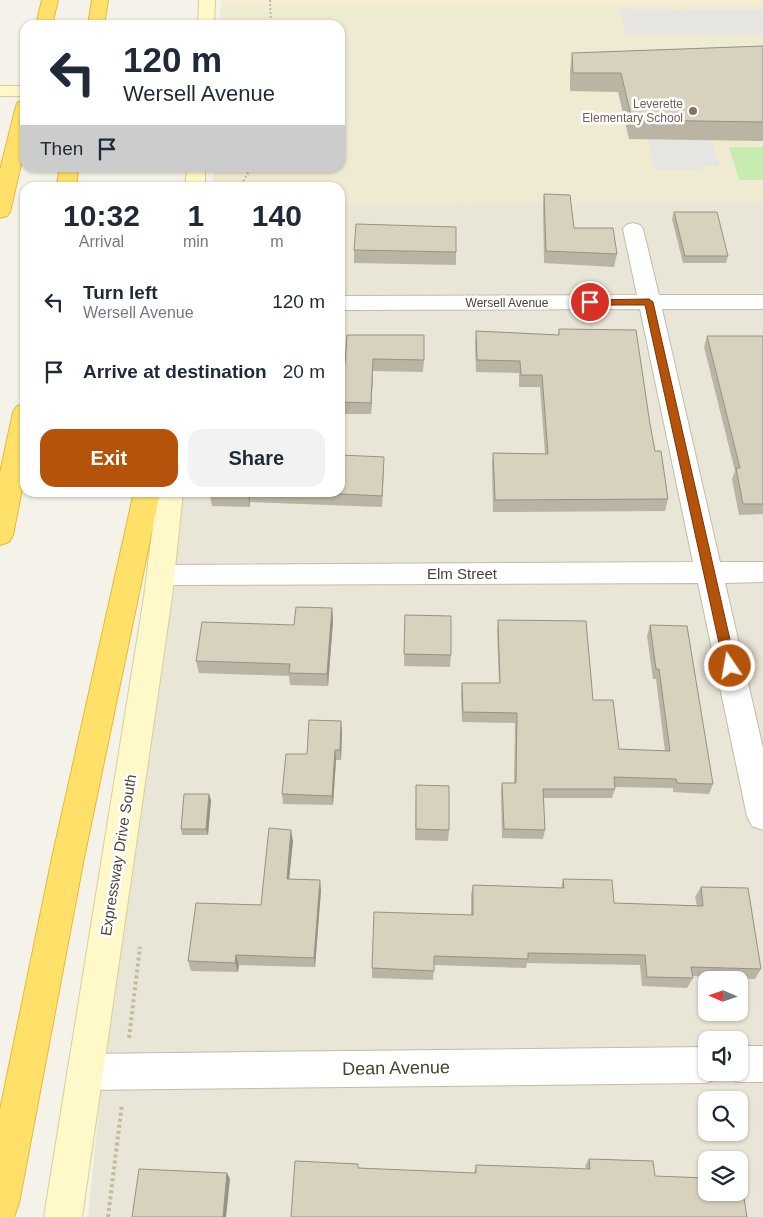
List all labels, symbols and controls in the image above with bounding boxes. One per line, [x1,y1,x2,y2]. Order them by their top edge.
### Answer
icon: left [40,40,105,105]
text: 120 m [123,40,222,79]
text: Wersell Avenue [123,81,275,106]
place label: Leverette Elementary School [582,97,683,125]
marker: Leverette Elementary School [687,105,699,117]
icon: arrive [93,135,121,163]
text: Then [40,138,83,159]
text: 10:32 [63,199,140,232]
text: 1 [187,199,204,232]
text: 140 [252,199,302,232]
text: Arrival [79,233,124,250]
text: min [183,233,209,250]
text: m [270,233,283,250]
pin [569,281,611,323]
text: Turn left [83,282,158,303]
icon: left [40,288,68,316]
icon: arrive [576,288,604,316]
text: 120 m [272,291,325,312]
street label: Wersell Avenue [466,296,549,310]
text: Wersell Avenue [83,304,194,321]
icon: arrive [40,358,68,386]
text: Arrive at destination [83,361,267,382]
text: 20 m [283,361,325,382]
button: Exit [40,429,178,487]
button: Share [188,429,325,487]
street label: Elm Street [427,565,498,582]
position arrow [703,639,755,691]
street label: Expressway Drive South [97,773,139,937]
north arrow [698,971,748,1021]
map controls [698,971,748,1201]
button: sound [698,1031,748,1081]
street label: Dean Avenue [342,1057,450,1079]
button: search [698,1091,748,1141]
button: layers [698,1151,748,1201]

